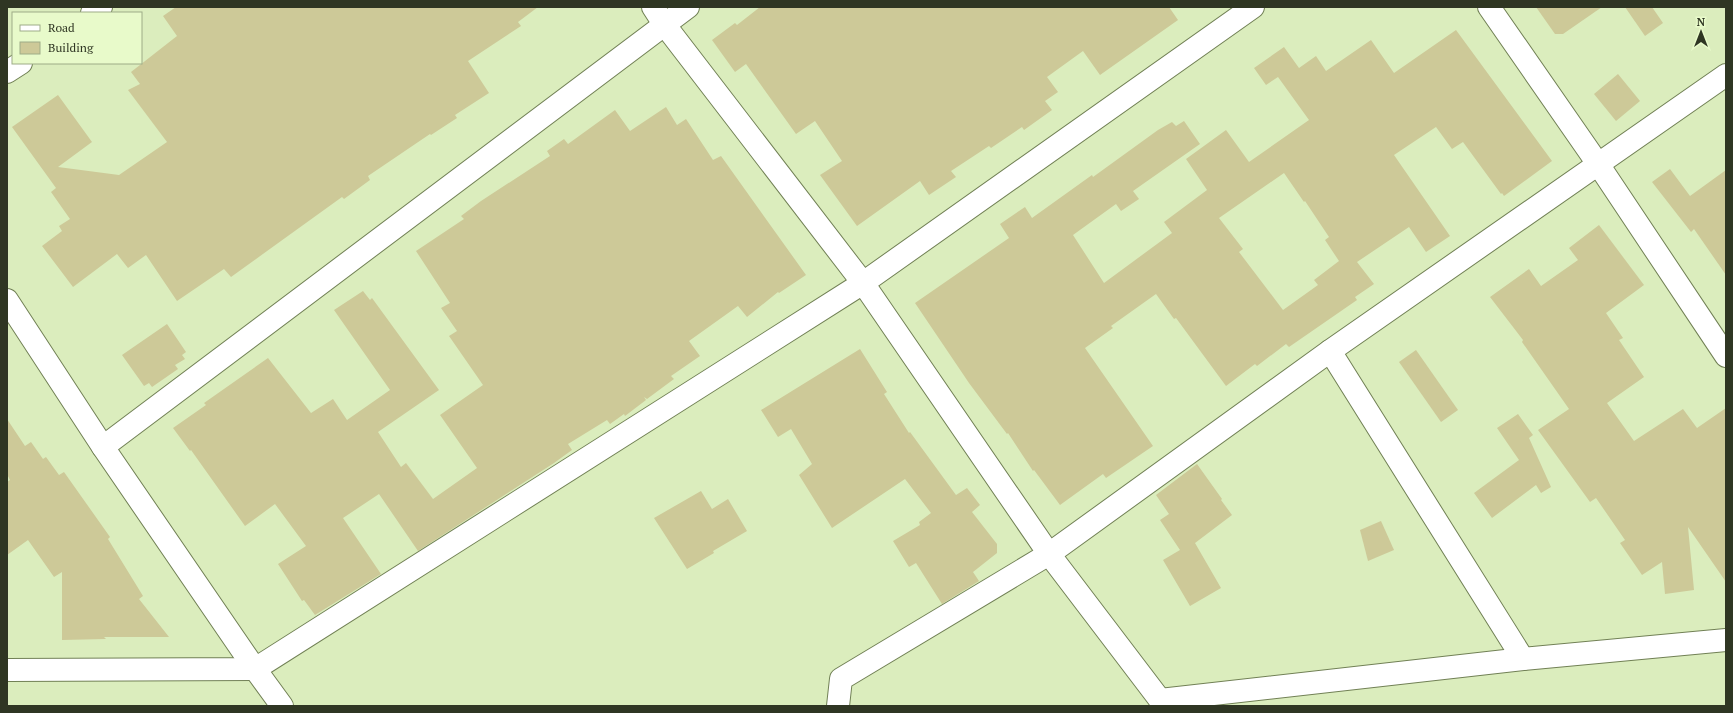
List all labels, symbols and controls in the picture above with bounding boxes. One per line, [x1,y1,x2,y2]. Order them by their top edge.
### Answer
legend [12,12,142,64]
north arrow [1681,12,1721,52]
text: N [1697,15,1706,29]
text: Road [48,20,75,35]
text: Building [48,40,94,55]

